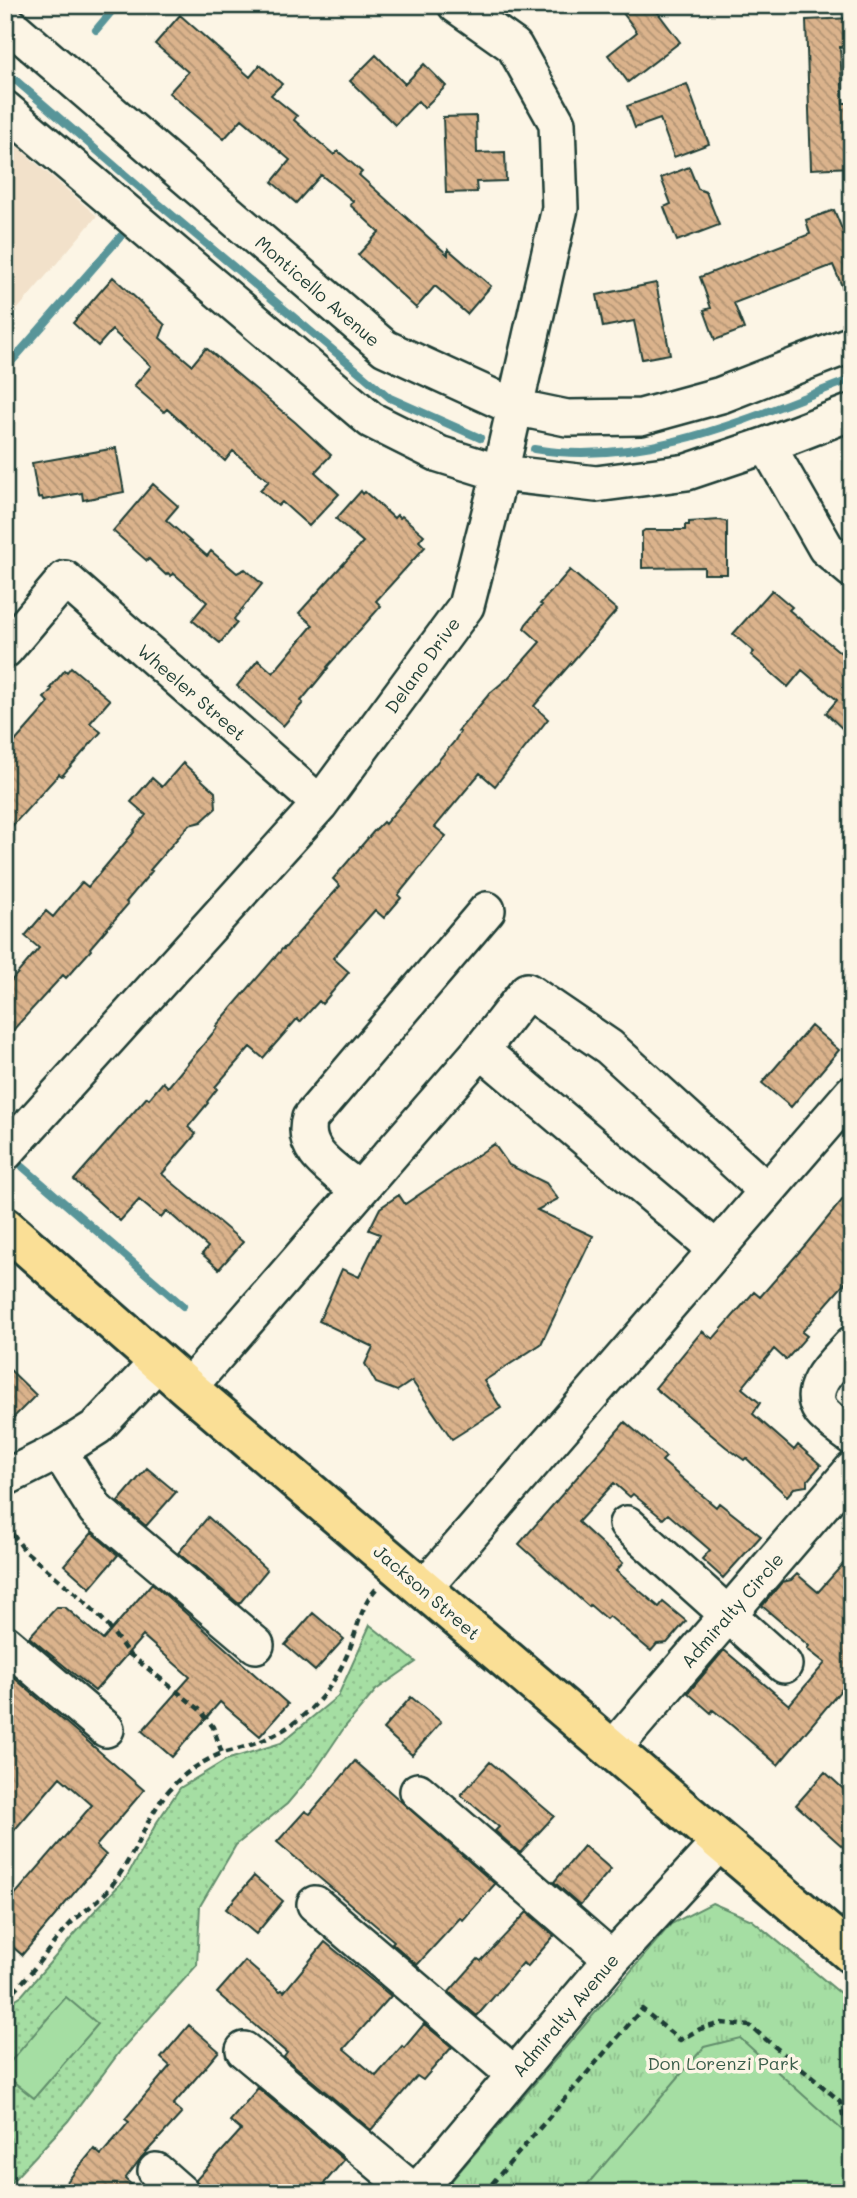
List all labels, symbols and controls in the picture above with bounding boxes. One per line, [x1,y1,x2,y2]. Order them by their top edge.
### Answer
street label: Monticello Avenue [251,230,385,352]
street label: Delano Drive [379,612,465,718]
street label: Wheeler Street [133,638,251,746]
street label: Jackson Street [369,1539,485,1645]
street label: Admiralty Circle [675,1547,789,1673]
street label: Admiralty Avenue [506,1948,624,2082]
park label: Don Lorenzi Park [647,2051,799,2075]

